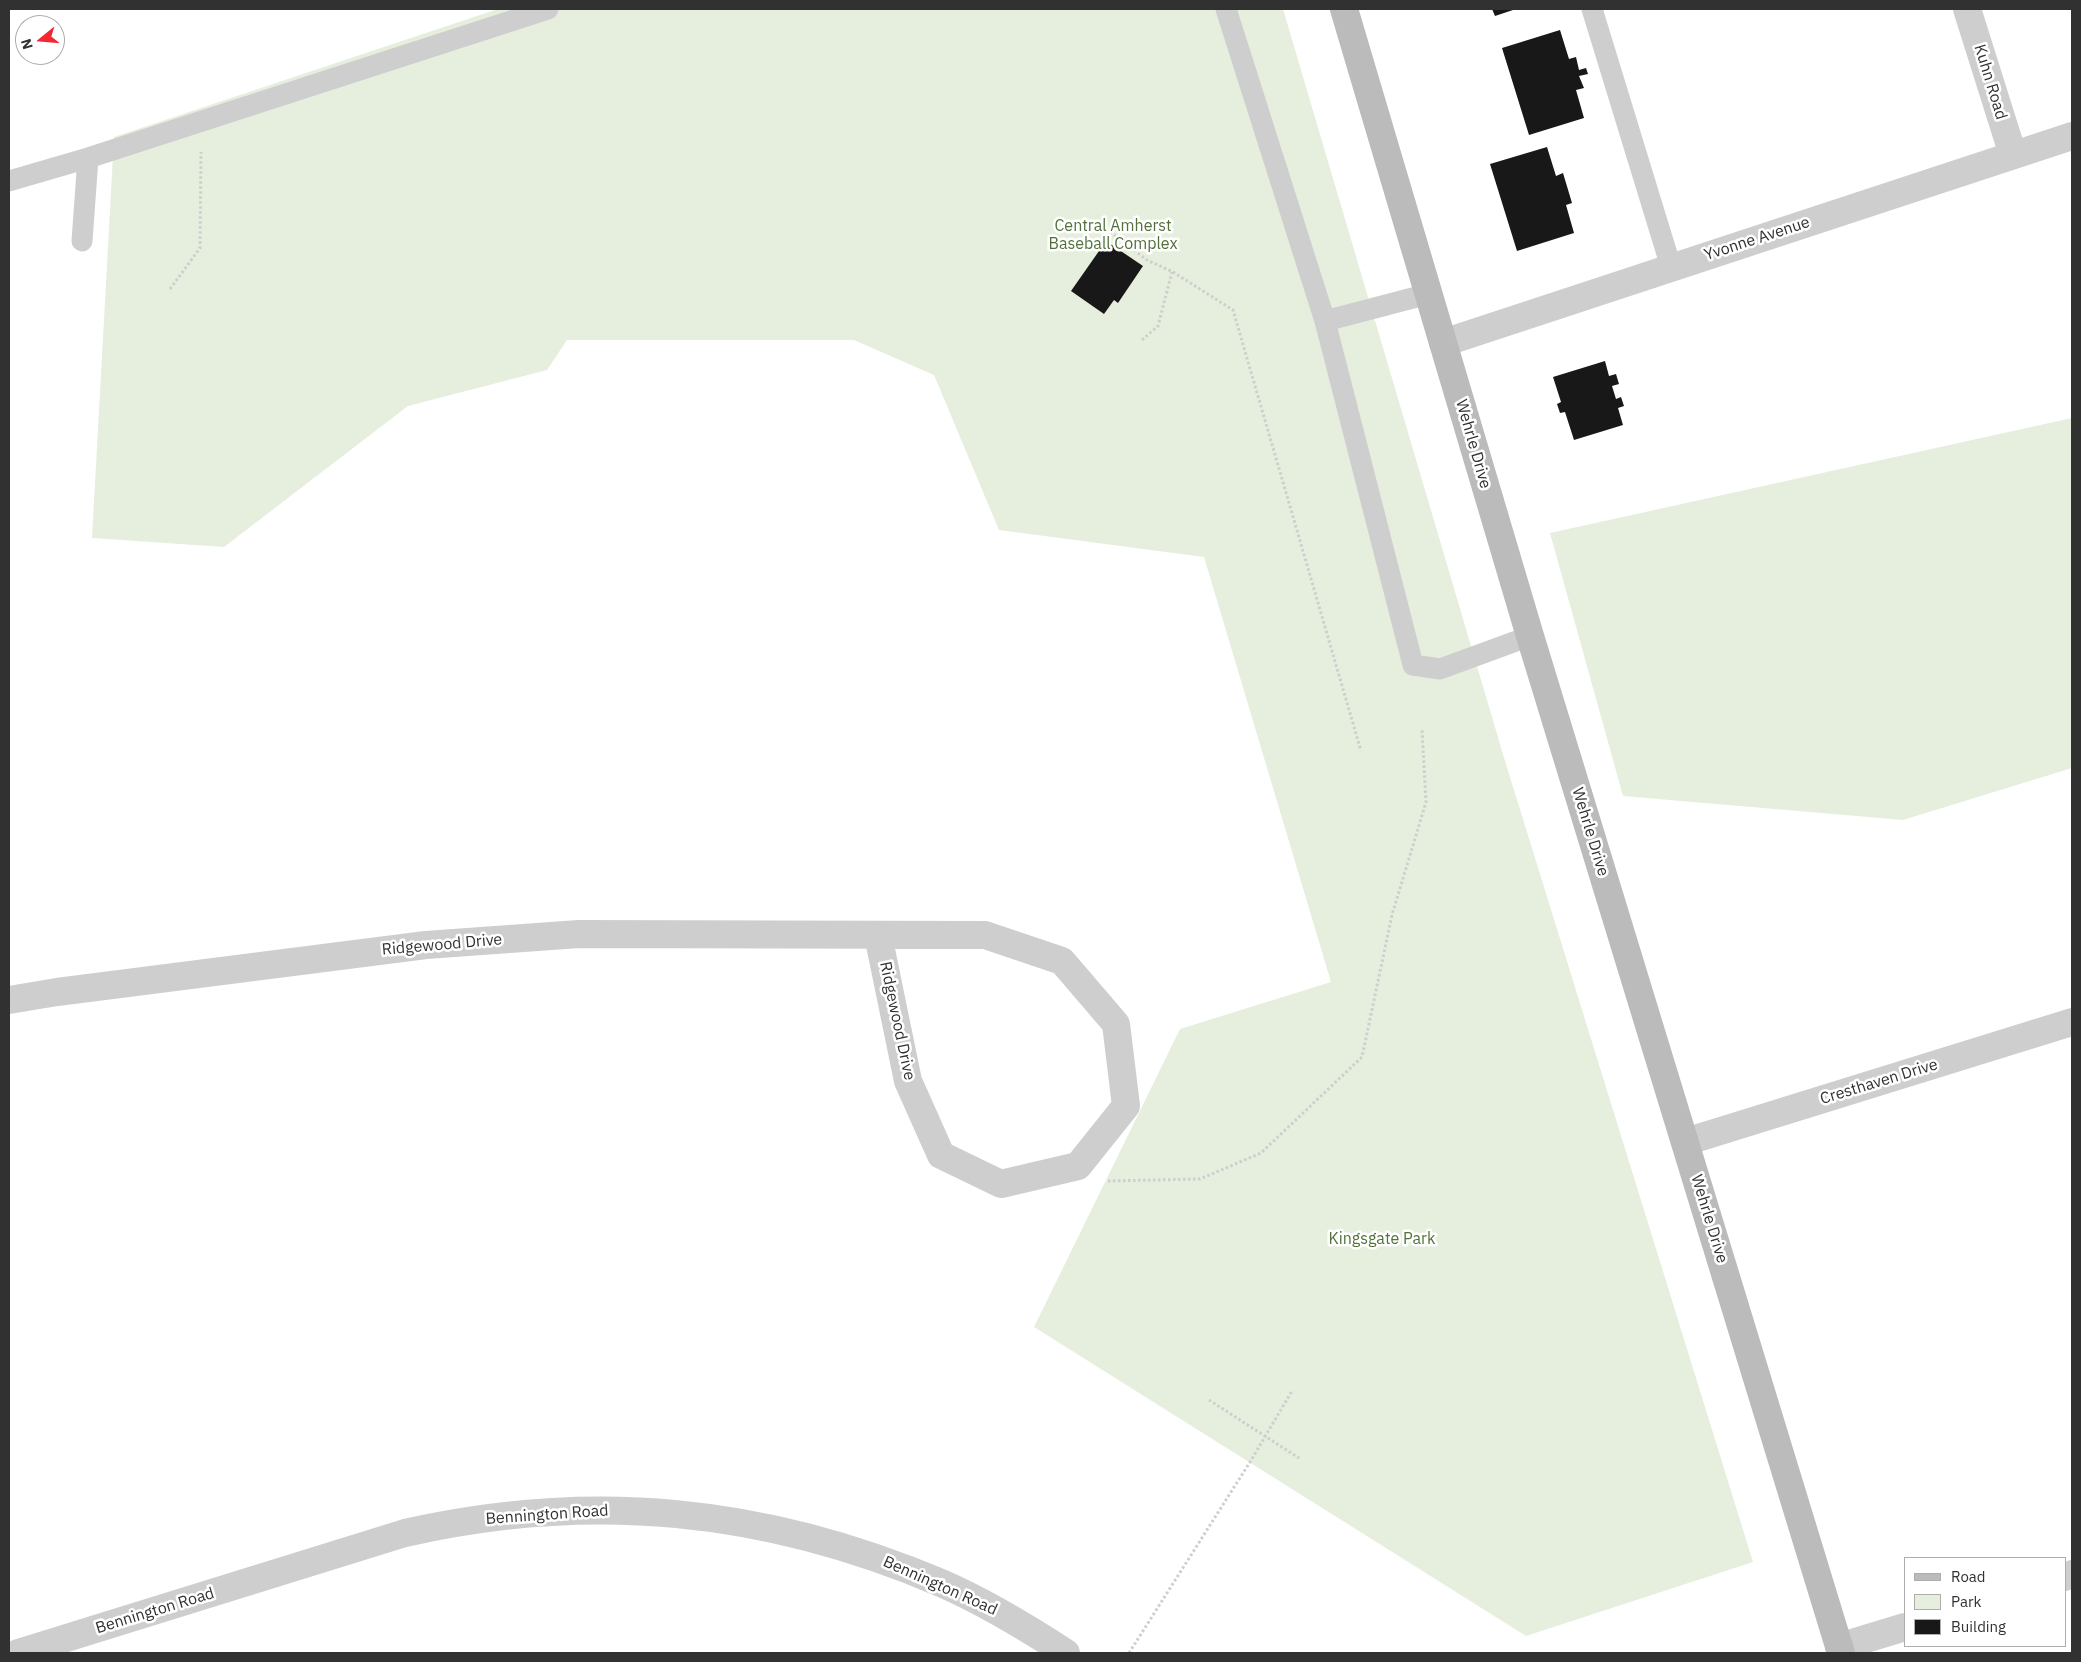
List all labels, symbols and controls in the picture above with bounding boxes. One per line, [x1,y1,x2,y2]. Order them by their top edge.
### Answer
north arrow [15,15,65,65]
text: N [17,37,37,52]
street label: Kuhn Road [1969,42,2011,122]
street label: Yvonne Avenue [1702,213,1812,265]
park label: Central Amherst Baseball Complex [1049,216,1177,254]
street label: Wehrle Drive [1451,397,1495,491]
street label: Wehrle Drive [1567,785,1613,879]
street label: Ridgewood Drive [381,930,503,960]
street label: Ridgewood Drive [875,960,919,1082]
street label: Cresthaven Drive [1818,1055,1940,1109]
street label: Wehrle Drive [1686,1172,1732,1266]
park label: Kingsgate Park [1329,1229,1435,1249]
street label: Bennington Road [485,1501,609,1529]
street label: Bennington Road [880,1552,1000,1620]
legend [1904,1557,2066,1647]
text: Road [1951,1567,1986,1586]
street label: Bennington Road [93,1584,217,1638]
text: Park [1951,1592,1981,1611]
text: Building [1951,1617,2006,1636]

